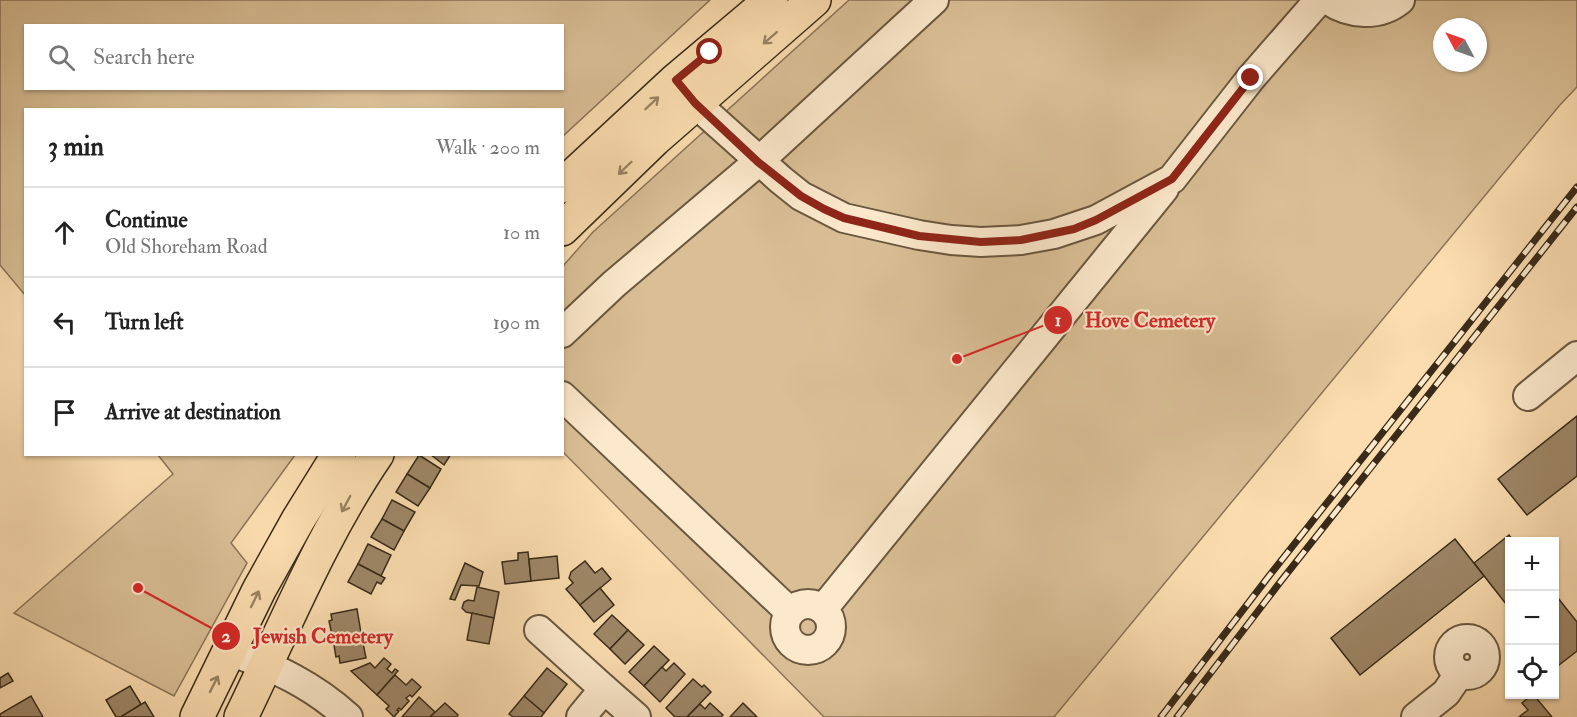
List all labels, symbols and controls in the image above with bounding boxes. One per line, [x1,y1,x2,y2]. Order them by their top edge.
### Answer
north arrow [1433,18,1487,72]
search box [24,24,564,90]
one-way arrow [763,31,778,45]
route start [696,38,722,64]
icon: search [45,41,78,74]
text: Search here [93,43,195,71]
route end [1237,64,1263,90]
one-way arrow [644,96,659,110]
text: 3 min [48,131,104,163]
text: Walk · 200 m [436,135,540,160]
one-way arrow [617,161,632,175]
text: Continue [105,206,188,234]
icon: ahead [48,216,81,249]
text: 10 m [503,220,540,245]
text: Old Shoreham Road [105,234,268,259]
callout: Hove Cemetery [1043,301,1228,340]
icon: left [48,306,81,339]
text: Hove Cemetery [1085,307,1216,334]
text: Turn left [105,308,184,336]
text: 1 [1055,309,1061,332]
text: 190 m [493,310,540,335]
icon: arrive [48,396,81,429]
text: Arrive at destination [105,398,281,426]
one-way arrow [340,495,351,513]
map controls [1505,537,1559,699]
button: + [1505,537,1559,591]
one-way arrow [250,590,262,608]
button: − [1505,591,1559,645]
callout: Jewish Cemetery [211,616,405,655]
text: Jewish Cemetery [252,623,394,650]
text: 2 [221,625,231,648]
button: locate [1505,645,1559,699]
one-way arrow [208,676,220,694]

